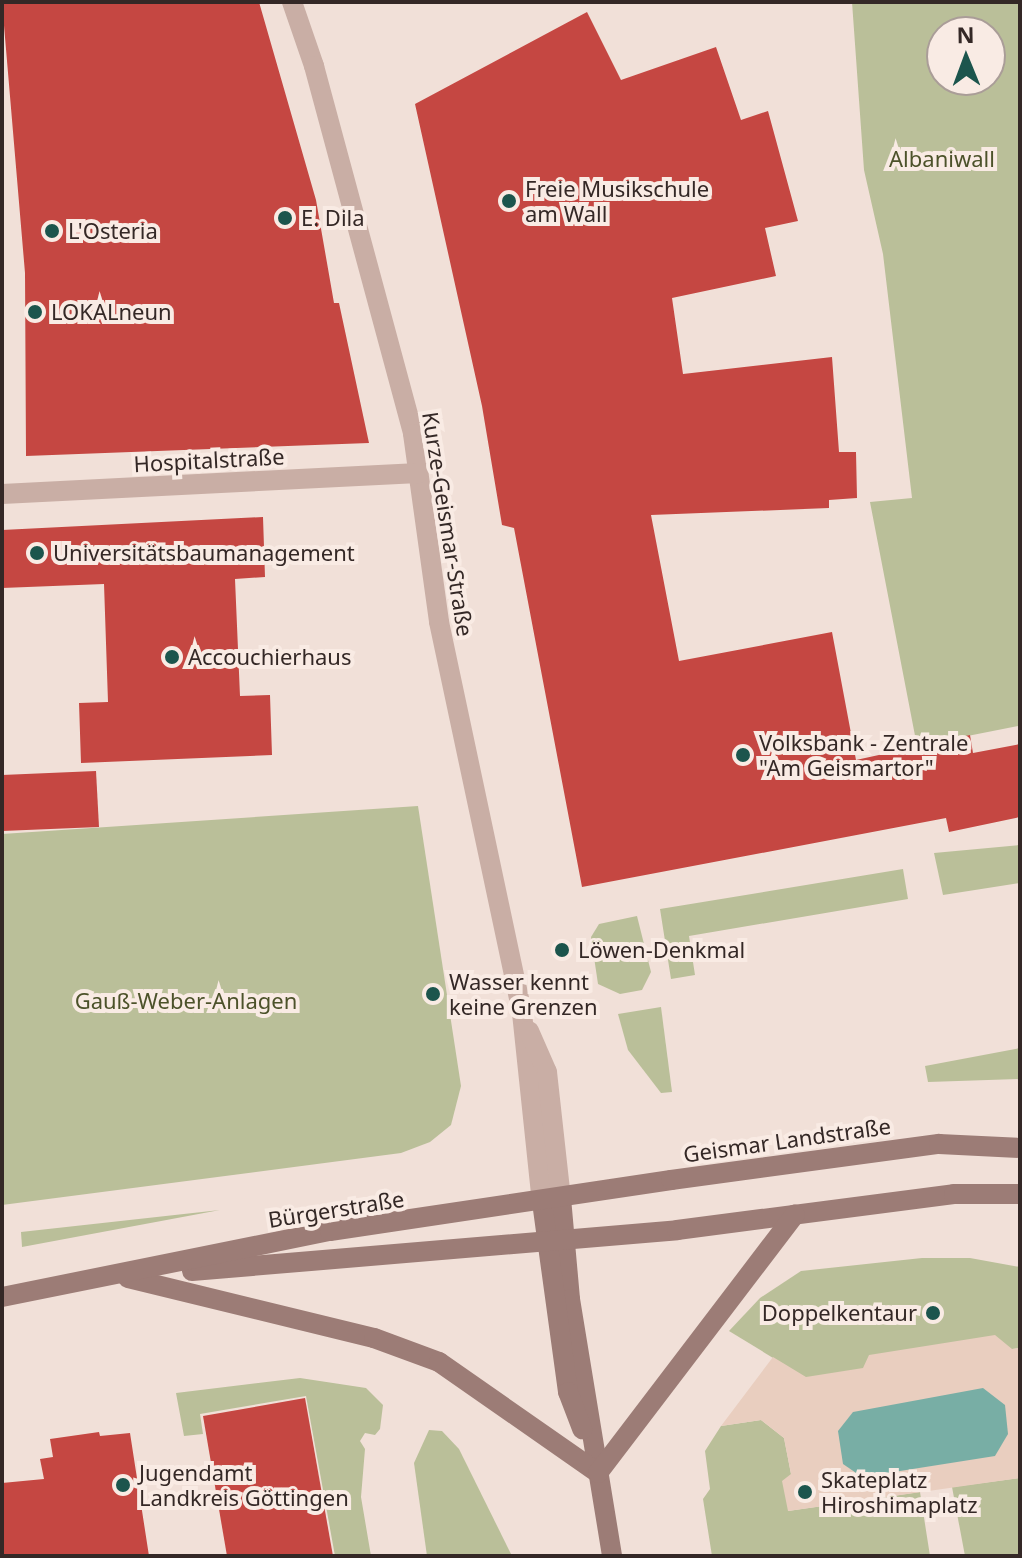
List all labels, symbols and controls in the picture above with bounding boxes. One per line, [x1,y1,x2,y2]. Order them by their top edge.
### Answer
north arrow [926,16,1006,96]
text: N [956,19,975,49]
park label: Albaniwall [889,146,995,172]
place label: Freie Musikschule am Wall [525,175,709,226]
marker: Freie Musikschule am Wall [500,192,518,210]
place label: E. Dila [301,205,365,231]
marker: E. Dila [276,209,294,227]
place label: L'Osteria [68,218,158,244]
marker: L'Osteria [43,222,61,240]
place label: LOKALneun [51,299,172,325]
marker: LOKALneun [26,303,44,321]
street label: Kurze-Geismar-Straße [417,410,479,638]
street label: Hospitalstraße [133,443,285,477]
place label: Universitätsbaumanagement [53,540,355,566]
marker: Universitätsbaumanagement [28,544,46,562]
place label: Accouchierhaus [188,644,351,670]
marker: Accouchierhaus [163,648,181,666]
place label: Volksbank - Zentrale "Am Geismartor" [759,729,968,780]
marker: Volksbank - Zentrale "Am Geismartor" [734,746,752,764]
place label: Löwen-Denkmal [578,937,745,963]
marker: Löwen-Denkmal [553,941,571,959]
place label: Wasser kennt keine Grenzen [449,968,598,1020]
marker: Wasser kennt keine Grenzen [424,985,442,1003]
park label: Gauß-Weber-Anlagen [75,988,297,1014]
street label: Geismar Landstraße [682,1112,892,1168]
street label: Bürgerstraße [266,1185,406,1233]
place label: Doppelkentaur [762,1300,917,1326]
marker: Doppelkentaur [924,1304,942,1322]
place label: Jugendamt Landkreis Göttingen [139,1459,349,1510]
place label: Skateplatz Hiroshimaplatz [821,1466,977,1518]
marker: Jugendamt Landkreis Göttingen [114,1476,132,1494]
marker: Skateplatz Hiroshimaplatz [796,1483,814,1501]

